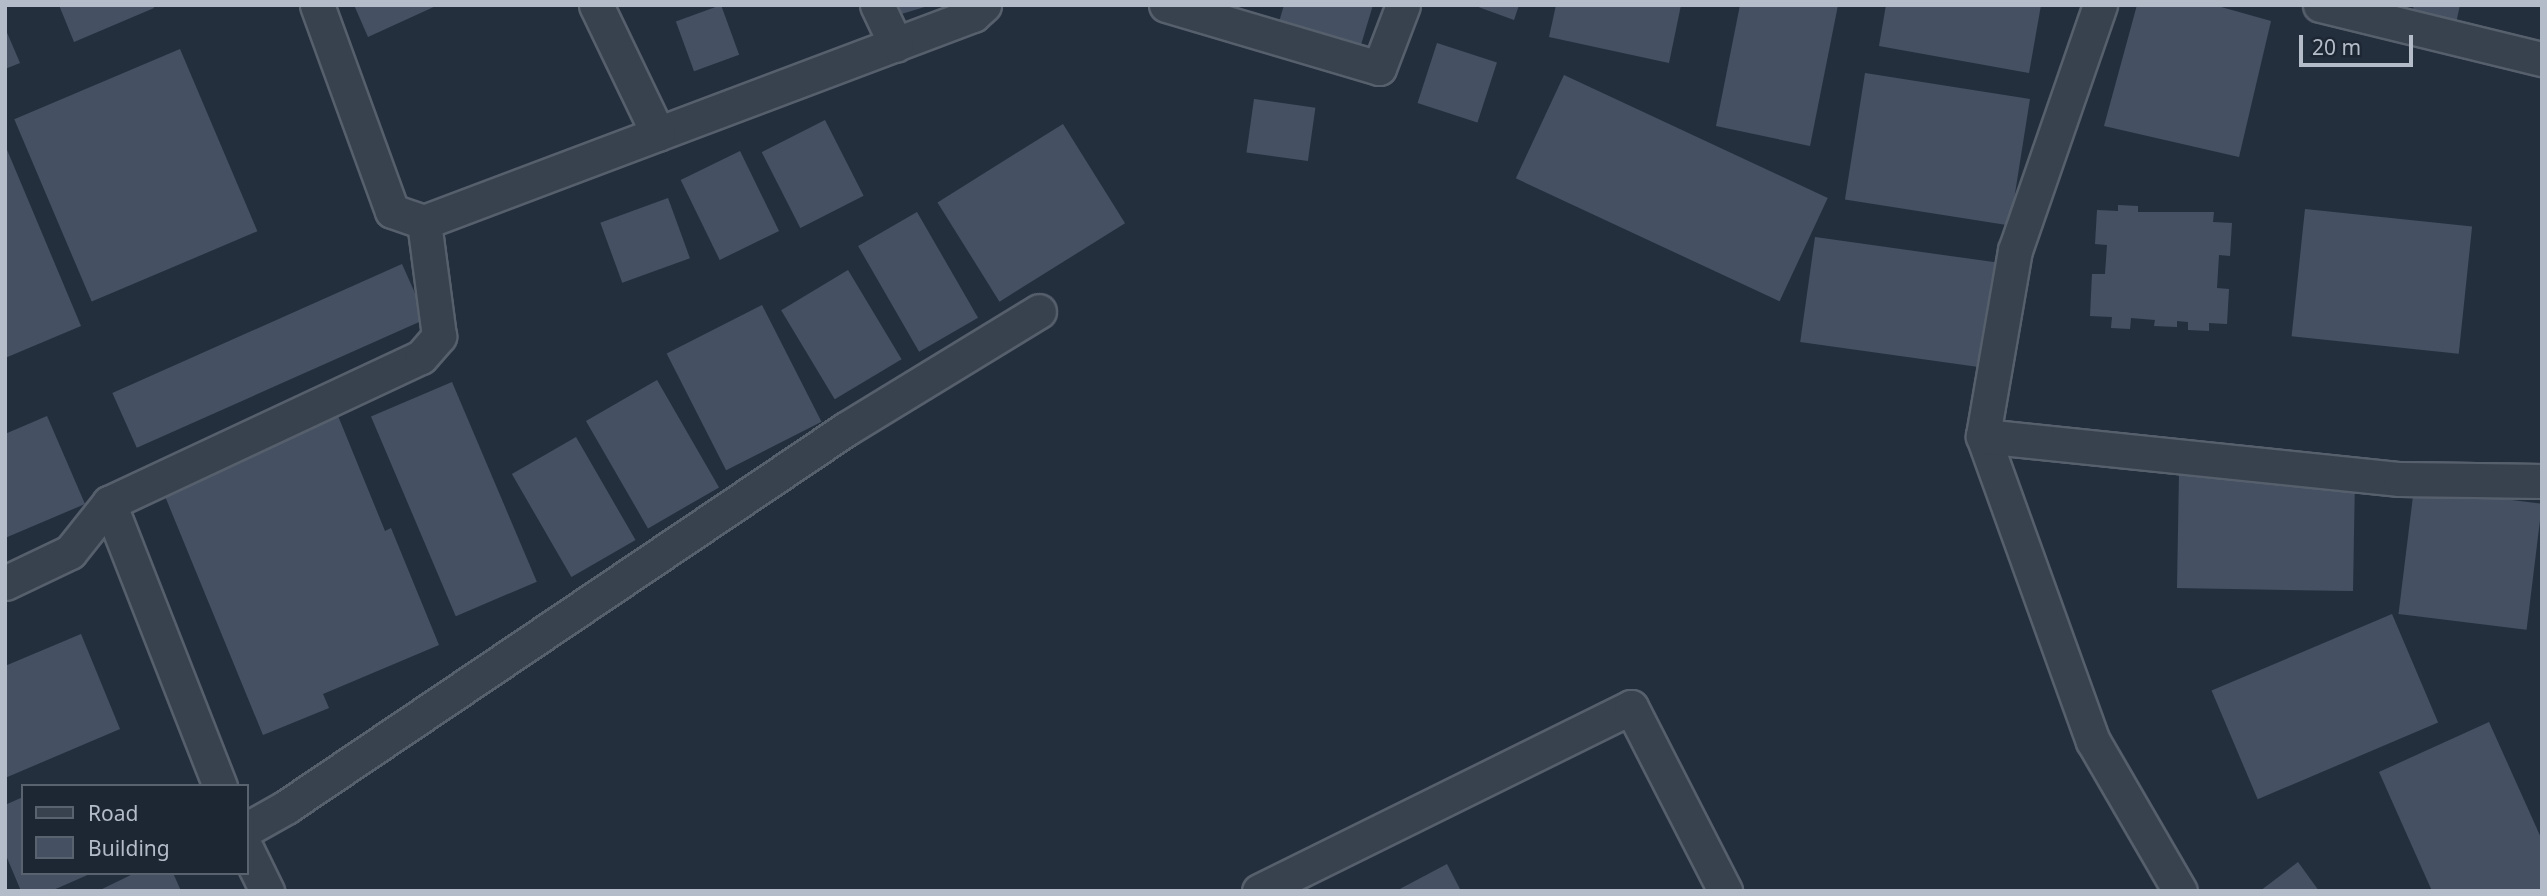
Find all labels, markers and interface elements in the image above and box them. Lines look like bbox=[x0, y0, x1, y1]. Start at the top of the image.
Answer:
scale bar bbox=[2302, 21, 2416, 65]
text: 20 m bbox=[2312, 33, 2361, 61]
legend bbox=[21, 784, 248, 875]
text: Road bbox=[88, 799, 138, 827]
text: Building bbox=[88, 834, 170, 862]

